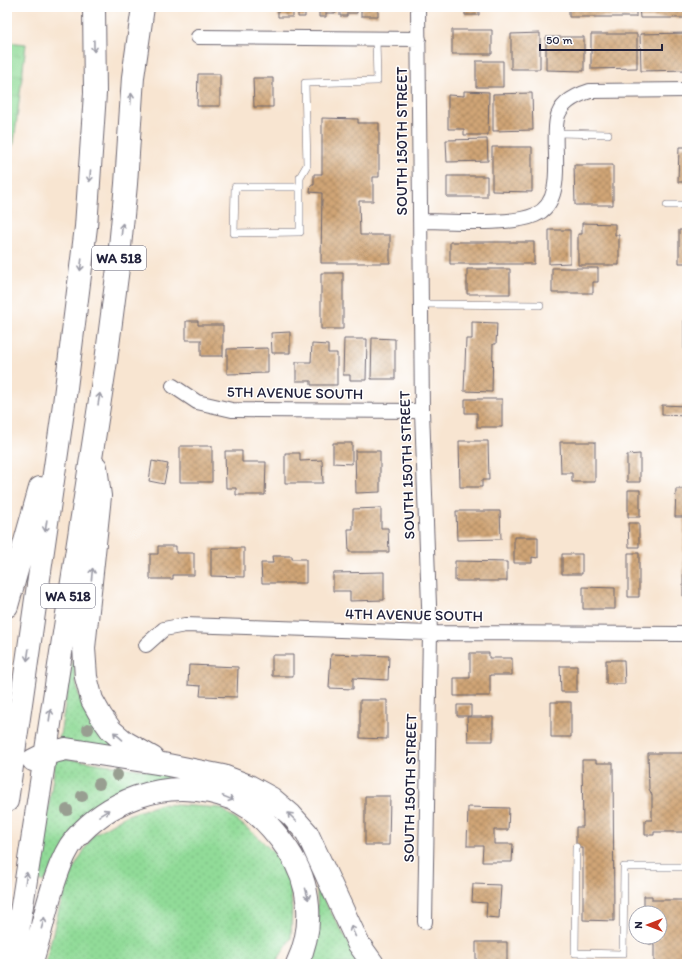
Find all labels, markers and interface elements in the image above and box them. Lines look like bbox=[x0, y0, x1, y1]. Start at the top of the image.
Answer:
scale bar bbox=[540, 26, 662, 52]
text: 50 m bbox=[546, 33, 572, 47]
one-way arrow bbox=[90, 39, 98, 52]
street label: SOUTH 150TH STREET bbox=[393, 66, 411, 215]
one-way arrow bbox=[128, 93, 135, 106]
one-way arrow bbox=[87, 169, 94, 182]
one-way arrow bbox=[118, 223, 126, 236]
road number: WA 518 bbox=[92, 246, 146, 270]
one-way arrow bbox=[77, 258, 85, 271]
street label: 5TH AVENUE SOUTH bbox=[227, 383, 363, 403]
street label: SOUTH 150TH STREET bbox=[395, 390, 419, 540]
one-way arrow bbox=[95, 393, 103, 406]
one-way arrow bbox=[42, 519, 50, 532]
one-way arrow bbox=[88, 568, 96, 581]
road number: WA 518 bbox=[41, 584, 95, 608]
street label: 4TH AVENUE SOUTH bbox=[345, 605, 483, 625]
one-way arrow bbox=[24, 648, 32, 661]
one-way arrow bbox=[46, 709, 54, 722]
street label: SOUTH 150TH STREET bbox=[400, 713, 420, 863]
one-way arrow bbox=[113, 731, 123, 740]
one-way arrow bbox=[221, 794, 233, 802]
one-way arrow bbox=[98, 809, 109, 817]
one-way arrow bbox=[287, 812, 297, 822]
one-way arrow bbox=[22, 872, 30, 885]
one-way arrow bbox=[303, 887, 311, 900]
north arrow bbox=[628, 905, 668, 945]
one-way arrow bbox=[40, 917, 47, 930]
text: N bbox=[632, 921, 645, 929]
one-way arrow bbox=[348, 925, 356, 937]

